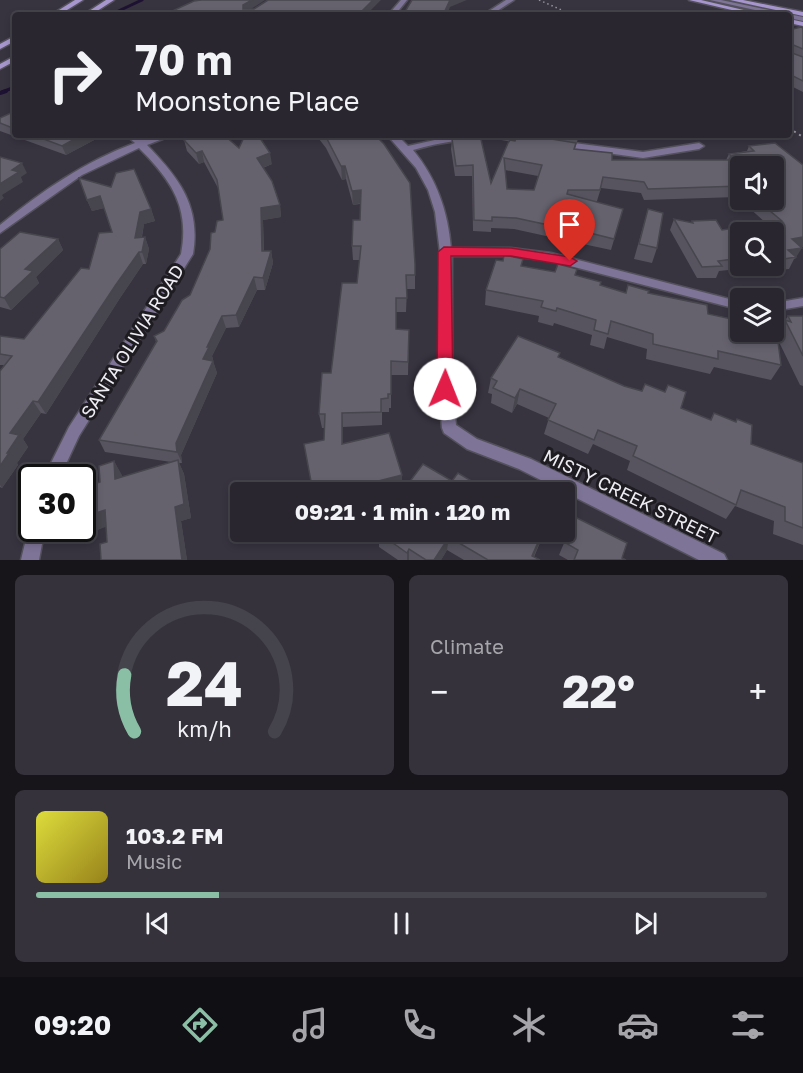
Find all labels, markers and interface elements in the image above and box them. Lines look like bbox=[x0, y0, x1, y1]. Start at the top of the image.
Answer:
text: 70 m bbox=[135, 34, 232, 84]
icon: right bbox=[36, 36, 114, 114]
text: Moonstone Place bbox=[135, 85, 360, 117]
map controls bbox=[730, 156, 784, 342]
button: sound bbox=[730, 156, 784, 210]
pin bbox=[544, 199, 595, 261]
icon: arrive bbox=[553, 208, 586, 241]
button: search bbox=[730, 222, 784, 276]
street label: SANTA OLIVIA ROAD bbox=[76, 260, 188, 422]
button: layers bbox=[730, 288, 784, 342]
position arrow bbox=[413, 357, 477, 421]
street label: MISTY CREEK STREET bbox=[540, 444, 722, 548]
speed limit sign: 30 bbox=[18, 464, 96, 542]
text: 09:21 · 1 min · 120 m bbox=[295, 498, 510, 525]
text: Climate bbox=[430, 634, 504, 658]
text: 24 bbox=[166, 645, 243, 720]
text: 22° bbox=[562, 664, 635, 718]
text: − bbox=[430, 672, 448, 711]
text: + bbox=[749, 672, 767, 711]
text: km/h bbox=[177, 716, 232, 742]
text: 103.2 FM bbox=[126, 822, 224, 849]
text: Music bbox=[126, 849, 182, 873]
icon: previous bbox=[141, 907, 174, 940]
icon: pause bbox=[385, 907, 418, 940]
icon: next bbox=[629, 907, 662, 940]
icon: directions bbox=[179, 1004, 221, 1046]
icon: music bbox=[289, 1004, 331, 1046]
icon: phone bbox=[398, 1004, 440, 1046]
icon: climate bbox=[508, 1004, 550, 1046]
icon: car bbox=[617, 1004, 659, 1046]
icon: filters bbox=[727, 1004, 769, 1046]
text: 09:20 bbox=[34, 1009, 111, 1041]

